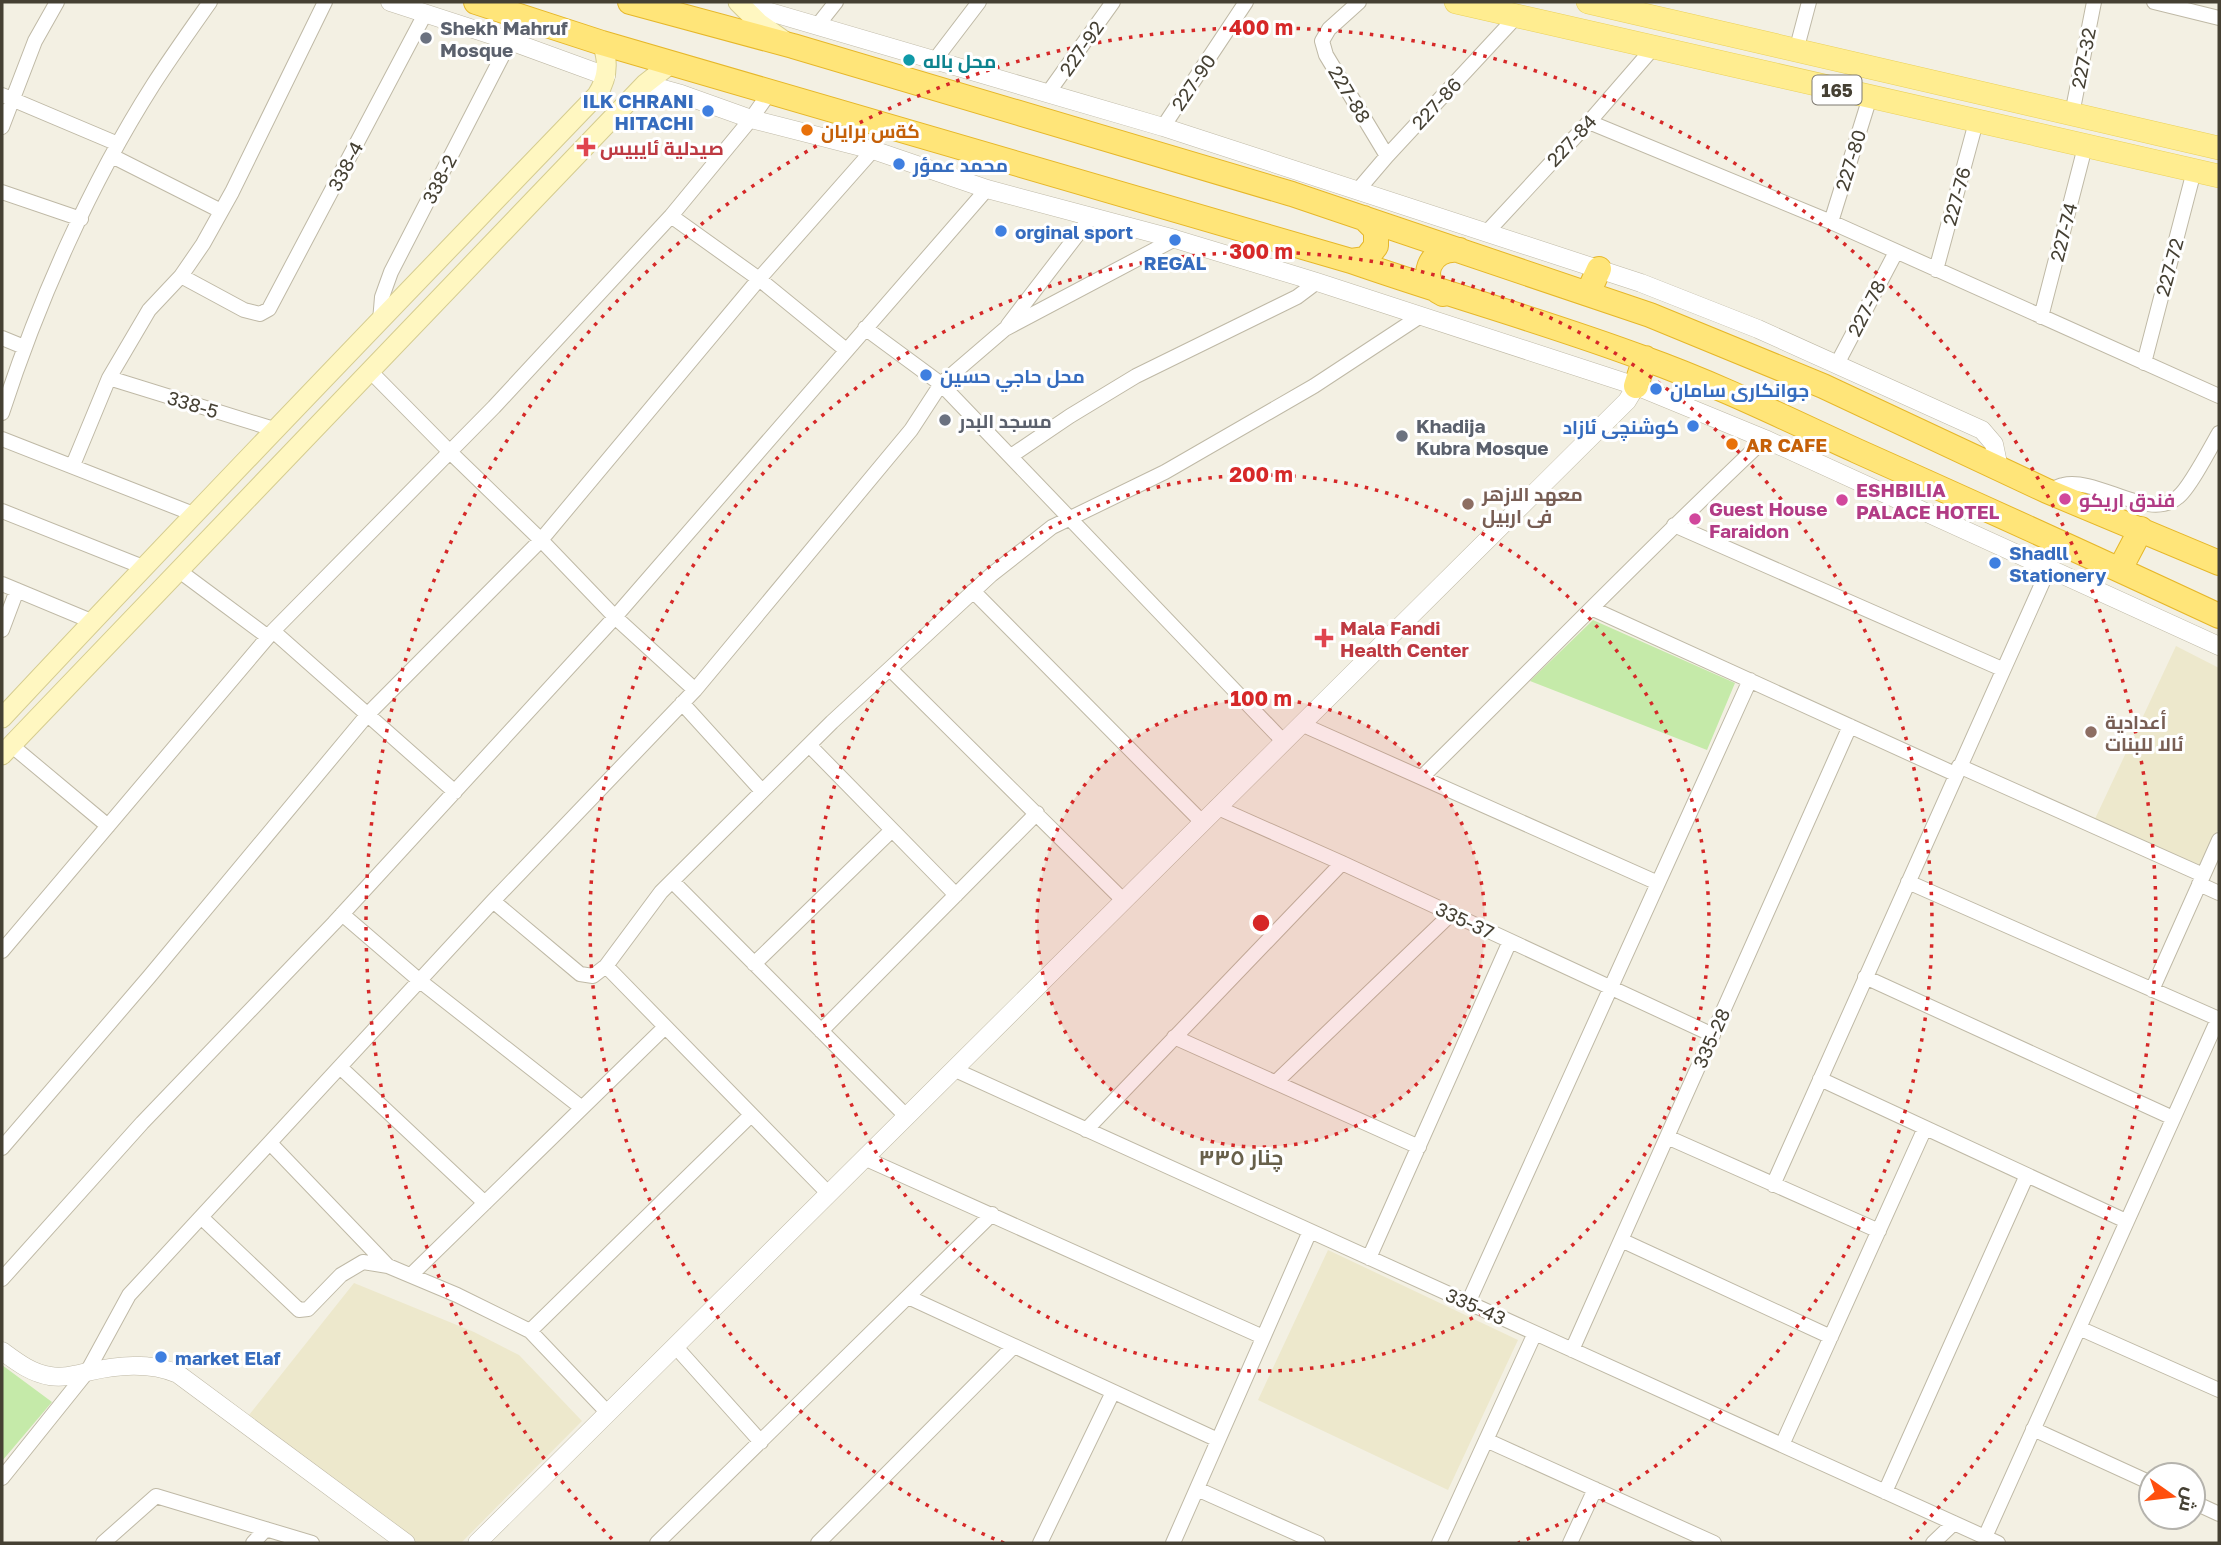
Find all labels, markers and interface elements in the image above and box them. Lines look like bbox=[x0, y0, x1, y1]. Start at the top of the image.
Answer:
text: 400 m bbox=[1229, 14, 1293, 40]
place label: Shekh Mahruf Mosque bbox=[440, 16, 568, 61]
street label: 227-92 bbox=[1054, 16, 1108, 80]
street label: 227-32 bbox=[2066, 26, 2100, 90]
marker: Shekh Mahruf Mosque bbox=[418, 30, 434, 46]
place label: محل باله bbox=[923, 49, 996, 73]
street label: 227-90 bbox=[1166, 50, 1220, 114]
marker: محل باله bbox=[901, 52, 917, 68]
street label: 227-88 bbox=[1324, 61, 1376, 127]
street label: 227-86 bbox=[1406, 72, 1466, 134]
road number: 165 bbox=[1812, 76, 1862, 104]
place label: ILK CHRANI HITACHI bbox=[583, 89, 694, 134]
marker: ILK CHRANI HITACHI bbox=[700, 103, 716, 119]
street label: 227-84 bbox=[1541, 109, 1601, 171]
place label: كةس برايان bbox=[821, 119, 920, 143]
marker: كةس برايان bbox=[799, 122, 815, 138]
street label: 227-80 bbox=[1830, 127, 1870, 193]
place label: صيدلية ئايبيس bbox=[600, 136, 724, 160]
street label: 338-4 bbox=[322, 137, 368, 195]
marker: صيدلية ئايبيس bbox=[578, 139, 594, 155]
street label: 338-2 bbox=[417, 151, 461, 207]
place label: محمد عمؤر bbox=[912, 153, 1008, 177]
marker: محمد عمؤر bbox=[891, 156, 907, 172]
street label: 227-76 bbox=[1937, 164, 1975, 228]
street label: 227-74 bbox=[2045, 200, 2081, 264]
place label: orginal sport bbox=[1015, 220, 1134, 243]
marker: orginal sport bbox=[993, 223, 1009, 239]
marker: REGAL bbox=[1167, 232, 1183, 248]
street label: 227-72 bbox=[2150, 235, 2188, 299]
text: 300 m bbox=[1229, 238, 1293, 264]
place label: REGAL bbox=[1144, 251, 1207, 274]
street label: 227-78 bbox=[1842, 276, 1890, 340]
place label: محل حاجي حسین bbox=[940, 364, 1085, 392]
marker: محل حاجي حسین bbox=[918, 367, 934, 383]
place label: جوانکاری سامان bbox=[1670, 378, 1809, 402]
marker: جوانکاری سامان bbox=[1648, 381, 1664, 397]
street label: 338-5 bbox=[165, 385, 221, 423]
place label: مسجد البدر bbox=[958, 409, 1052, 433]
marker: مسجد البدر bbox=[937, 412, 953, 428]
place label: Khadija Kubra Mosque bbox=[1416, 414, 1549, 459]
place label: کوشنچی ئازاد bbox=[1563, 415, 1679, 441]
marker: کوشنچی ئازاد bbox=[1685, 418, 1701, 434]
marker: Khadija Kubra Mosque bbox=[1394, 428, 1410, 444]
place label: AR CAFE bbox=[1746, 433, 1827, 456]
marker: AR CAFE bbox=[1724, 436, 1740, 452]
text: 200 m bbox=[1229, 461, 1293, 487]
place label: ESHBILIA PALACE HOTEL bbox=[1856, 478, 1999, 523]
place label: معهد الازهر فی اربیل bbox=[1481, 482, 1583, 528]
place label: فندق اريكو bbox=[2079, 488, 2175, 512]
marker: فندق اريكو bbox=[2057, 491, 2073, 507]
marker: ESHBILIA PALACE HOTEL bbox=[1834, 492, 1850, 508]
marker: معهد الازهر فی اربیل bbox=[1460, 496, 1476, 512]
place label: Guest House Faraidon bbox=[1709, 497, 1827, 542]
marker: Guest House Faraidon bbox=[1687, 511, 1703, 527]
place label: Shadll Stationery bbox=[2009, 541, 2107, 586]
marker: Shadll Stationery bbox=[1987, 555, 2003, 571]
place label: Mala Fandi Health Center bbox=[1340, 616, 1470, 661]
marker: Mala Fandi Health Center bbox=[1314, 628, 1334, 648]
text: 100 m bbox=[1230, 685, 1292, 711]
place label: أعدادية ئالا للبنات bbox=[2105, 709, 2183, 755]
marker: أعدادية ئالا للبنات bbox=[2083, 724, 2099, 740]
street label: 335-37 bbox=[1432, 897, 1498, 943]
centre of rings bbox=[1249, 911, 1273, 935]
street label: 335-28 bbox=[1688, 1005, 1734, 1071]
district label: چنار ٣٣٥ bbox=[1199, 1144, 1283, 1173]
street label: 335-43 bbox=[1442, 1283, 1510, 1329]
place label: market Elaf bbox=[175, 1346, 280, 1369]
marker: market Elaf bbox=[153, 1349, 169, 1365]
north arrow bbox=[2137, 1461, 2207, 1531]
text: ش bbox=[2174, 1485, 2203, 1515]

